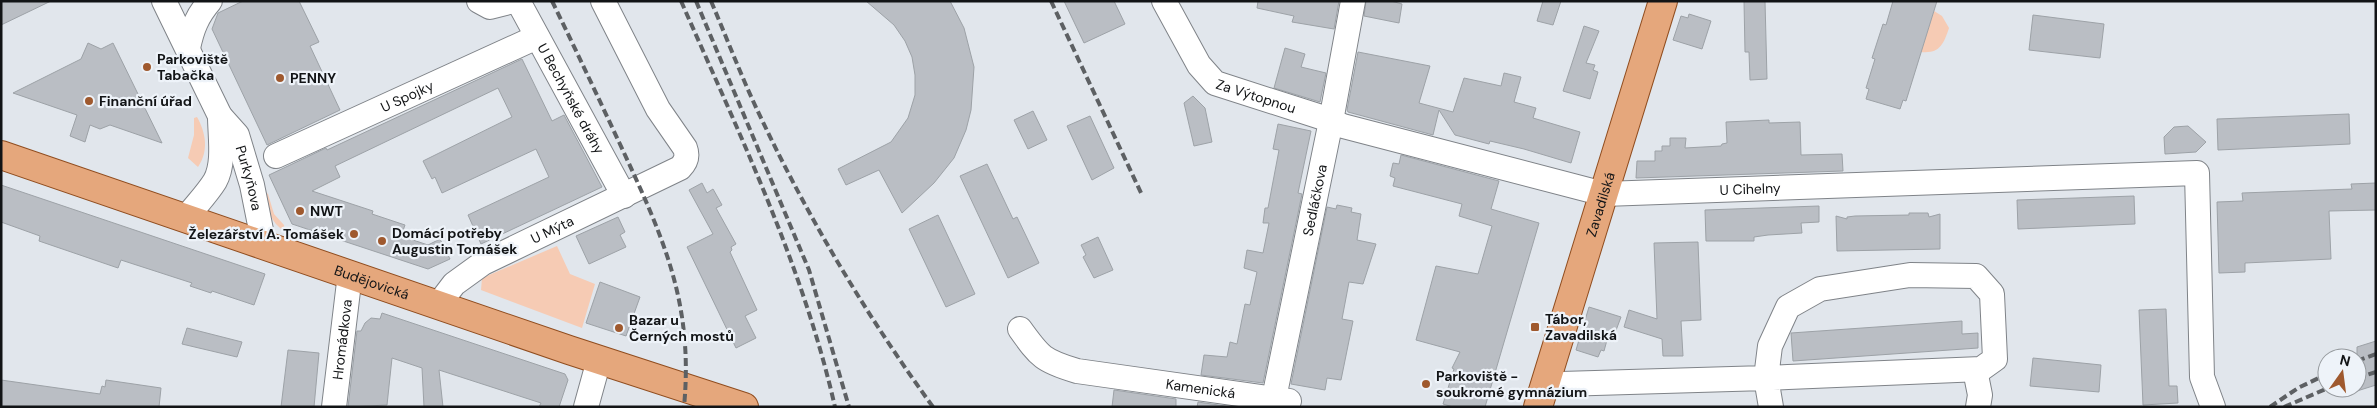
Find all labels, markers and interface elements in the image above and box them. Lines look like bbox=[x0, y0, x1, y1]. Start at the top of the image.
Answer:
street label: U Bechyňské dráhy bbox=[534, 40, 609, 157]
place label: Parkoviště Tabačka bbox=[157, 50, 228, 84]
marker: Parkoviště Tabačka bbox=[141, 61, 153, 73]
place label: PENNY bbox=[290, 69, 336, 87]
marker: PENNY bbox=[274, 72, 286, 84]
street label: Za Výtopnou bbox=[1214, 75, 1298, 117]
street label: U Spojky bbox=[378, 76, 437, 116]
place label: Finanční úřad bbox=[99, 92, 192, 110]
marker: Finanční úřad bbox=[83, 95, 95, 107]
street label: Purkyňova bbox=[232, 143, 266, 212]
street label: Sedláčkova bbox=[1299, 163, 1331, 238]
street label: Zavadilská bbox=[1582, 170, 1619, 239]
street label: U Cihelny bbox=[1719, 179, 1781, 199]
place label: NWT bbox=[310, 202, 343, 220]
marker: NWT bbox=[294, 205, 306, 217]
street label: U Mýta bbox=[528, 212, 577, 248]
place label: Domácí potřeby Augustin Tomášek bbox=[392, 224, 517, 258]
place label: Železářství A. Tomášek bbox=[189, 225, 344, 243]
marker: Železářství A. Tomášek bbox=[348, 228, 360, 240]
marker: Domácí potřeby Augustin Tomášek bbox=[376, 235, 388, 247]
street label: Budějovická bbox=[332, 261, 412, 303]
street label: Hromádkova bbox=[328, 298, 356, 381]
place label: Tábor, Zavadilská bbox=[1545, 310, 1617, 344]
place label: Bazar u Černých mostů bbox=[629, 311, 734, 345]
marker: Tábor, Zavadilská bbox=[1529, 321, 1541, 333]
marker: Bazar u Černých mostů bbox=[613, 322, 625, 334]
north arrow bbox=[2317, 348, 2367, 398]
text: N bbox=[2338, 350, 2352, 370]
place label: Parkoviště - soukromé gymnázium bbox=[1436, 367, 1587, 401]
street label: Kamenická bbox=[1165, 375, 1237, 402]
marker: Parkoviště - soukromé gymnázium bbox=[1420, 378, 1432, 390]

